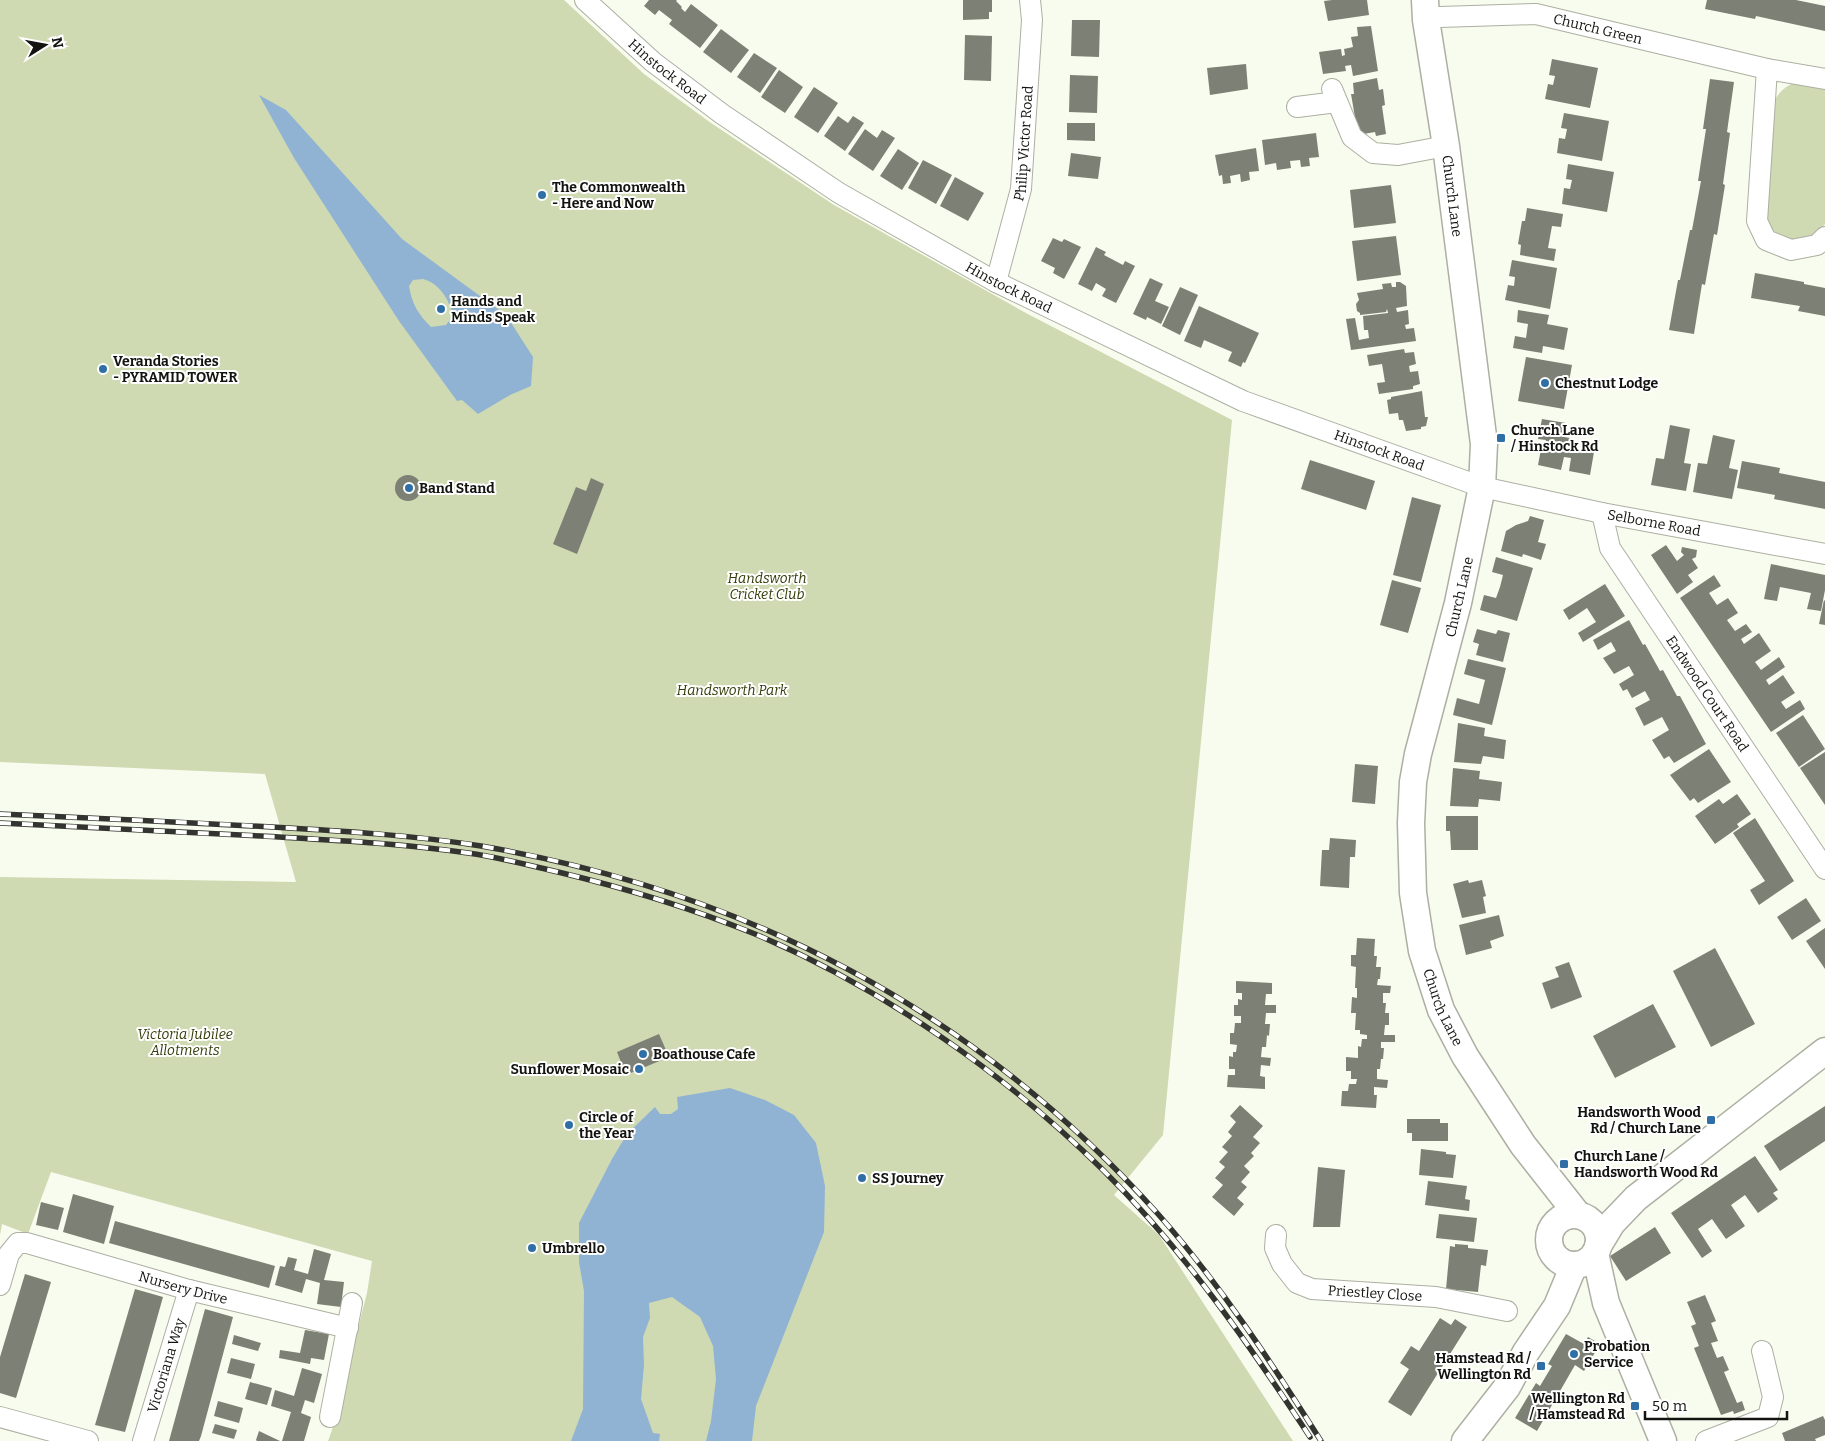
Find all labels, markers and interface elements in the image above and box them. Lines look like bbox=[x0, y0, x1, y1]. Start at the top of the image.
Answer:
street label: Church Green bbox=[1552, 10, 1644, 48]
north arrow bbox=[20, 20, 70, 70]
text: N bbox=[48, 36, 67, 50]
street label: Hinstock Road bbox=[625, 36, 709, 108]
street label: Philip Victor Road bbox=[1010, 85, 1037, 203]
street label: Church Lane bbox=[1438, 154, 1466, 238]
place label: The Commonwealth - Here and Now bbox=[552, 179, 685, 212]
marker: The Commonwealth - Here and Now bbox=[536, 189, 548, 201]
street label: Hinstock Road bbox=[963, 259, 1055, 317]
place label: Hands and Minds Speak bbox=[451, 293, 536, 326]
marker: Hands and Minds Speak bbox=[435, 303, 447, 315]
place label: Veranda Stories - PYRAMID TOWER bbox=[113, 353, 238, 386]
marker: Veranda Stories - PYRAMID TOWER bbox=[97, 363, 109, 375]
place label: Chestnut Lodge bbox=[1555, 375, 1659, 392]
marker: Chestnut Lodge bbox=[1539, 377, 1551, 389]
place label: Church Lane / Hinstock Rd bbox=[1510, 422, 1599, 455]
street label: Hinstock Road bbox=[1332, 426, 1426, 474]
marker: Church Lane / Hinstock Rd bbox=[1495, 432, 1507, 444]
place label: Band Stand bbox=[419, 480, 495, 497]
marker: Band Stand bbox=[403, 482, 415, 494]
street label: Selborne Road bbox=[1606, 506, 1702, 540]
street label: Church Lane bbox=[1442, 555, 1477, 639]
park label: Handsworth Cricket Club bbox=[728, 570, 806, 603]
street label: Endwood Court Road bbox=[1662, 632, 1752, 755]
park label: Handsworth Park bbox=[677, 682, 788, 699]
street label: Church Lane bbox=[1419, 967, 1466, 1049]
park label: Victoria Jubilee Allotments bbox=[137, 1026, 233, 1059]
place label: Boathouse Cafe bbox=[653, 1046, 756, 1063]
marker: Boathouse Cafe bbox=[637, 1048, 649, 1060]
place label: Sunflower Mosaic bbox=[511, 1061, 629, 1078]
marker: Sunflower Mosaic bbox=[633, 1063, 645, 1075]
place label: Handsworth Wood Rd / Church Lane bbox=[1577, 1104, 1702, 1137]
place label: Circle of the Year bbox=[579, 1109, 634, 1142]
marker: Handsworth Wood Rd / Church Lane bbox=[1705, 1114, 1717, 1126]
marker: Circle of the Year bbox=[563, 1119, 575, 1131]
place label: Church Lane / Handsworth Wood Rd bbox=[1574, 1148, 1718, 1181]
marker: Church Lane / Handsworth Wood Rd bbox=[1558, 1158, 1570, 1170]
place label: SS Journey bbox=[872, 1170, 944, 1187]
marker: SS Journey bbox=[856, 1172, 868, 1184]
place label: Umbrello bbox=[542, 1240, 605, 1257]
marker: Umbrello bbox=[526, 1242, 538, 1254]
street label: Nursery Drive bbox=[137, 1268, 229, 1308]
street label: Priestley Close bbox=[1327, 1282, 1423, 1305]
street label: Victoriana Way bbox=[144, 1316, 189, 1415]
place label: Probation Service bbox=[1584, 1338, 1650, 1371]
marker: Probation Service bbox=[1568, 1348, 1580, 1360]
place label: Hamstead Rd / Wellington Rd bbox=[1435, 1350, 1532, 1383]
marker: Hamstead Rd / Wellington Rd bbox=[1535, 1360, 1547, 1372]
scale bar bbox=[1645, 1388, 1788, 1420]
place label: Wellington Rd / Hamstead Rd bbox=[1528, 1390, 1626, 1423]
text: 50 m bbox=[1652, 1397, 1688, 1415]
marker: Wellington Rd / Hamstead Rd bbox=[1629, 1400, 1641, 1412]

